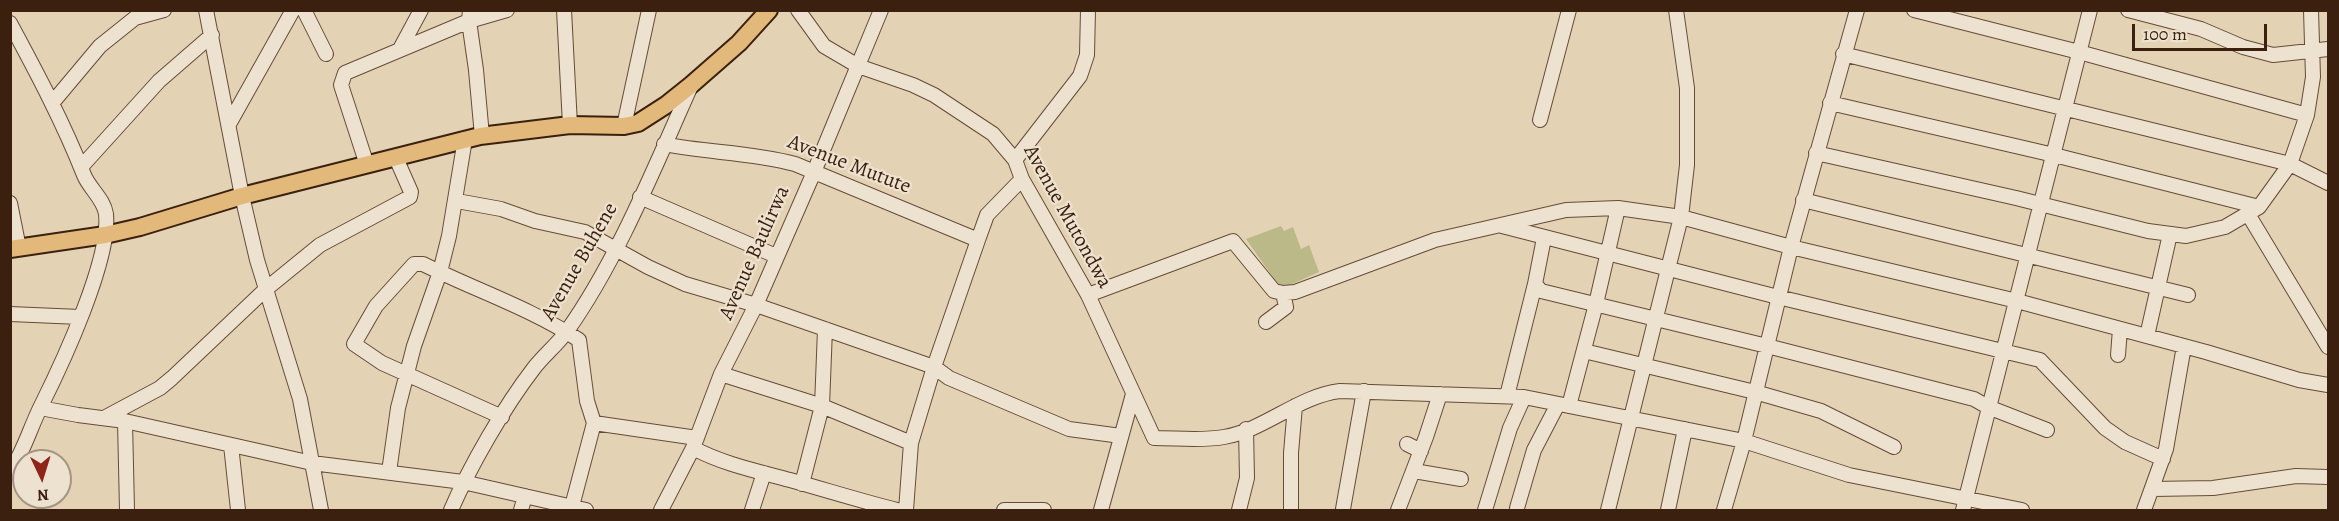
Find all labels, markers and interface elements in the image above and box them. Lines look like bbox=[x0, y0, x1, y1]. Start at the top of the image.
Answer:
scale bar bbox=[2135, 12, 2270, 50]
text: 100 m bbox=[2143, 22, 2187, 46]
street label: Avenue Mutute bbox=[784, 130, 914, 200]
street label: Avenue Mutondwa bbox=[1017, 141, 1117, 293]
street label: Avenue Baulirwa bbox=[714, 182, 796, 324]
street label: Avenue Buhene bbox=[536, 198, 624, 326]
north arrow bbox=[12, 449, 72, 509]
text: N bbox=[37, 484, 50, 506]

